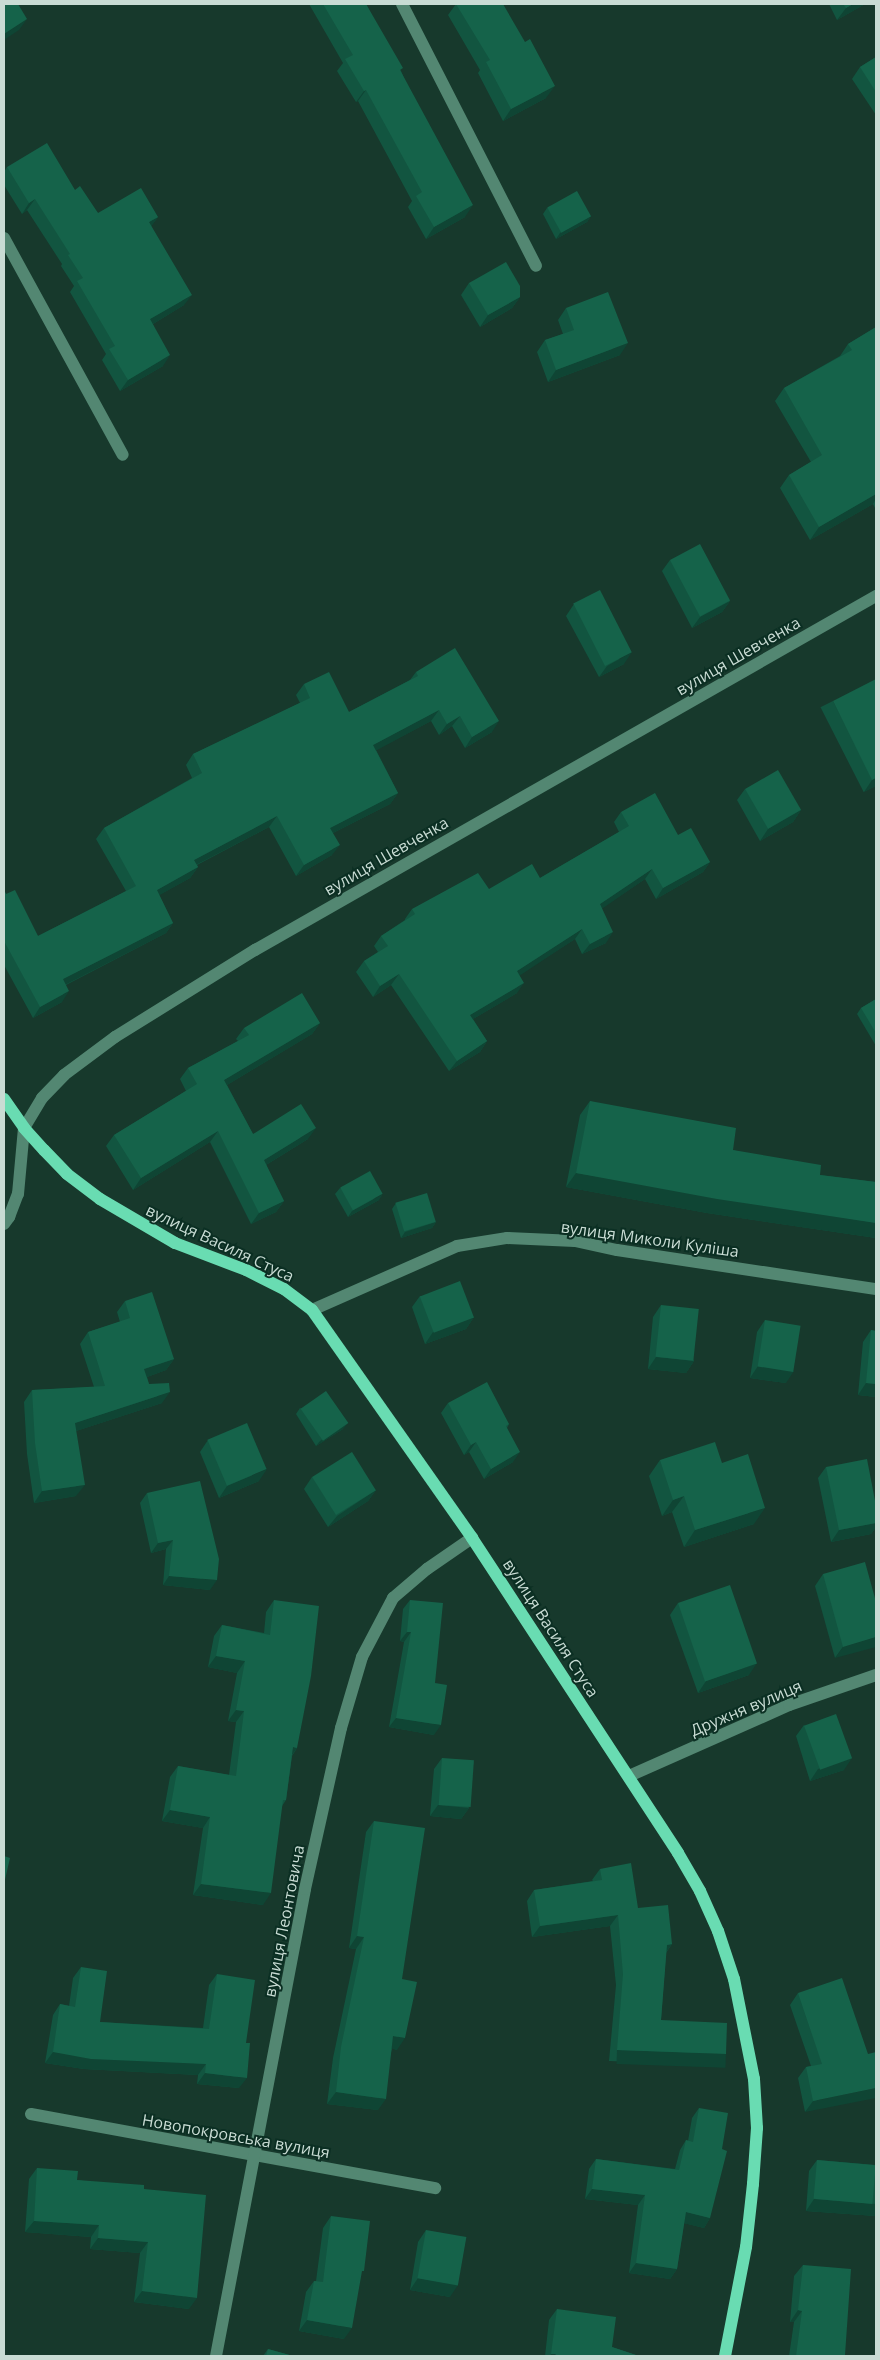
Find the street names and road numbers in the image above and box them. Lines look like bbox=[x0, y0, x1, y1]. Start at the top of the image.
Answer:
street label: вулиця Шевченка bbox=[672, 613, 804, 699]
street label: вулиця Шевченка bbox=[320, 813, 452, 899]
street label: вулиця Василя Стуса bbox=[143, 1200, 297, 1286]
street label: вулиця Миколи Куліша bbox=[560, 1217, 740, 1261]
street label: вулиця Василя Стуса bbox=[499, 1555, 603, 1701]
street label: Дружня вулиця bbox=[687, 1676, 805, 1740]
street label: вулиця Леонтовича bbox=[260, 1843, 308, 1999]
street label: Новопокровська вулиця bbox=[141, 2110, 331, 2162]

